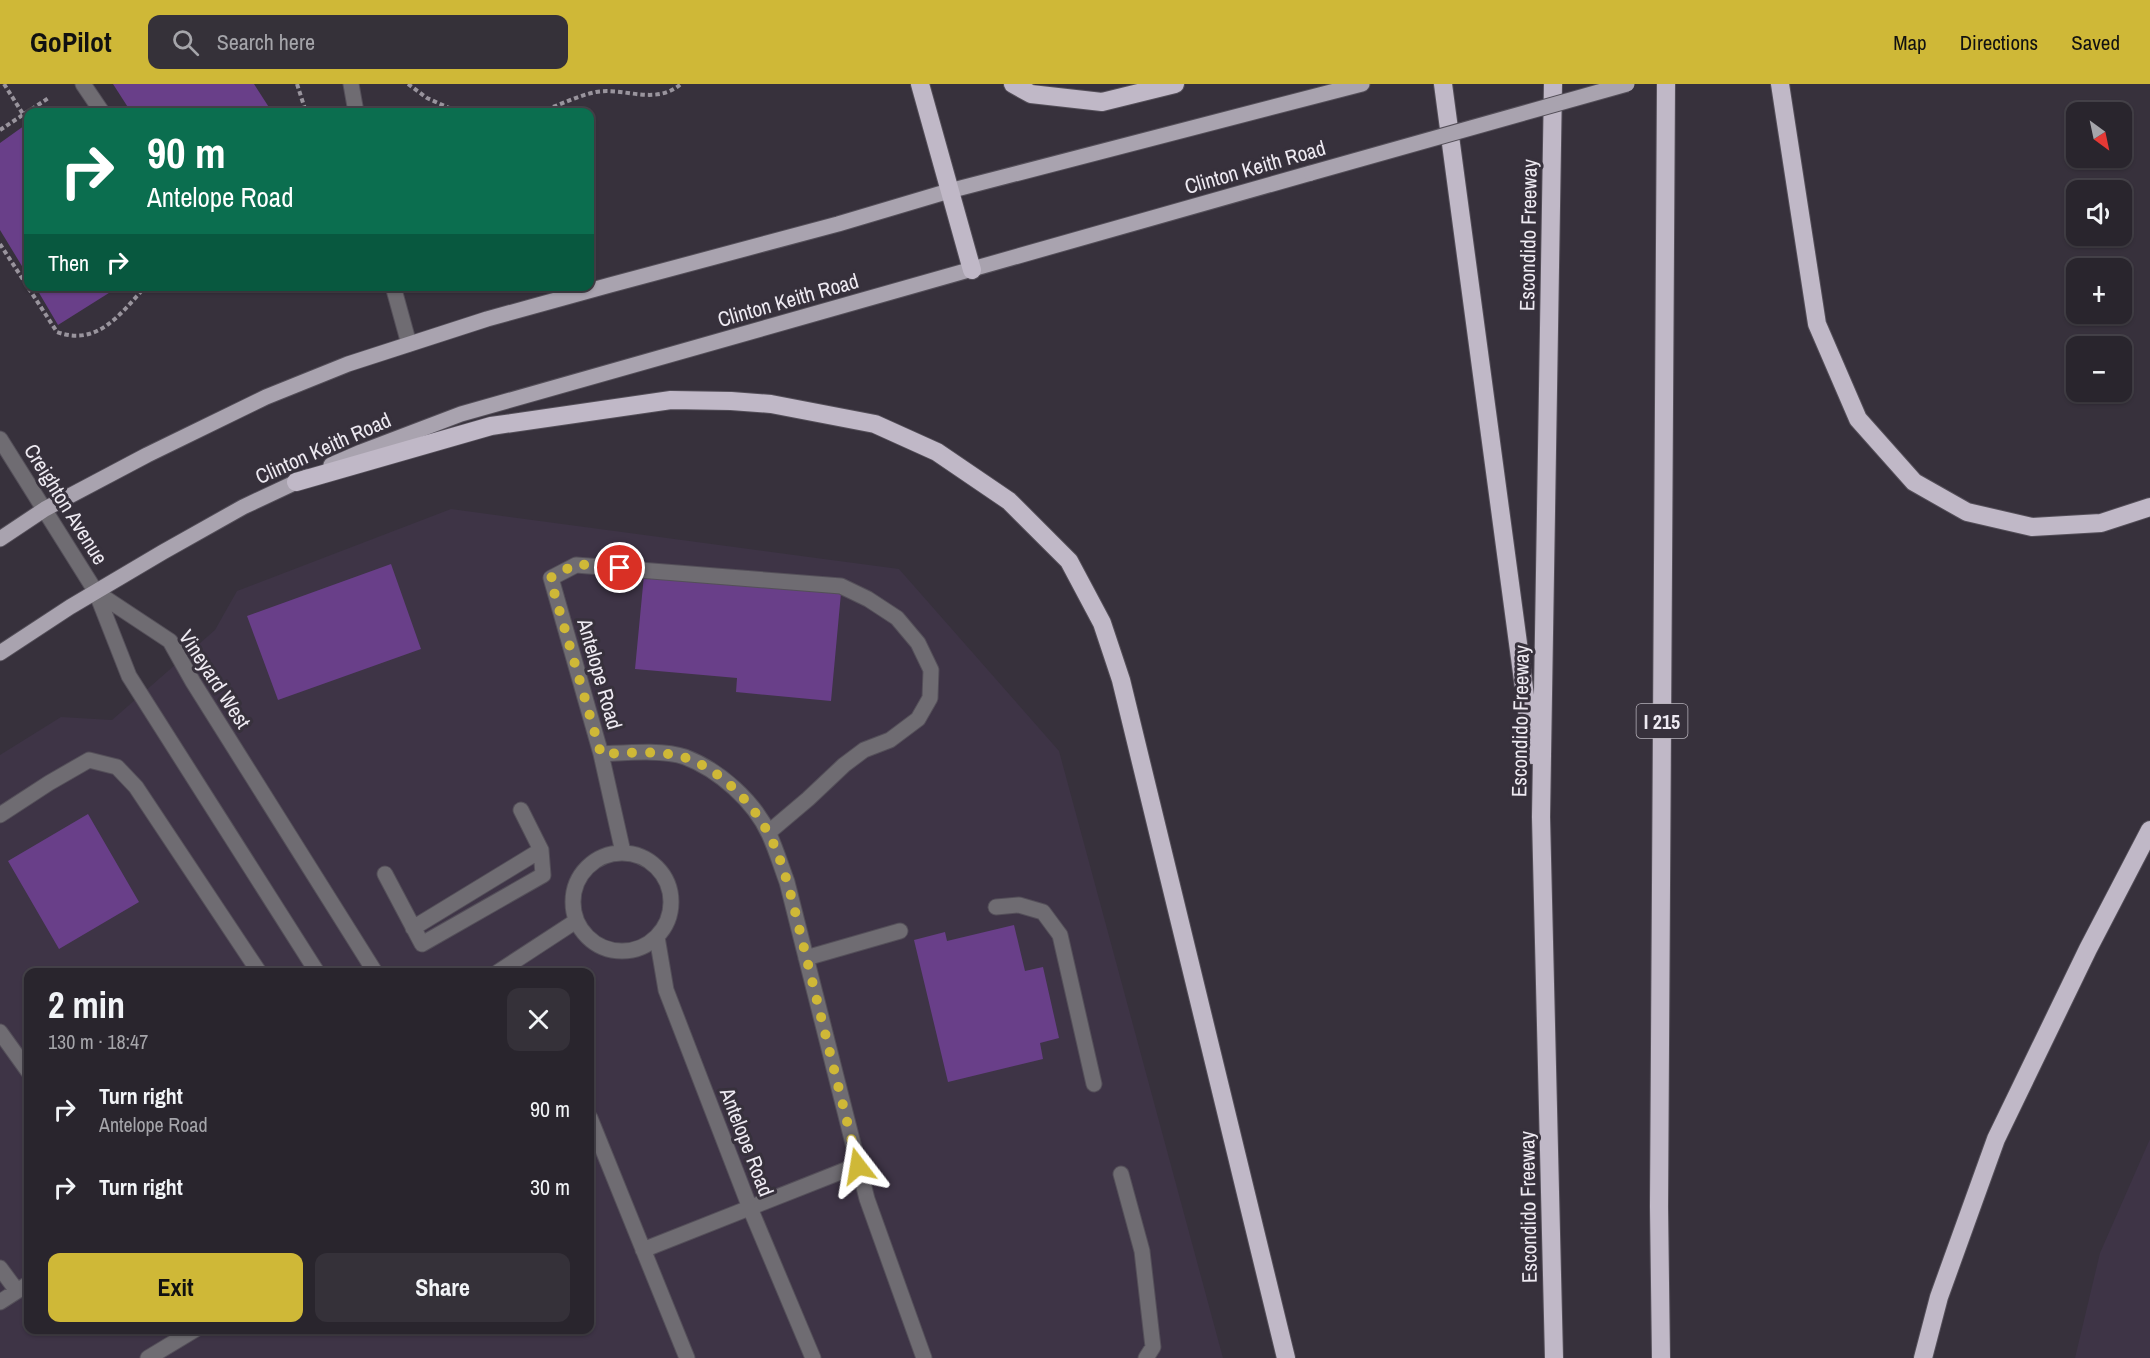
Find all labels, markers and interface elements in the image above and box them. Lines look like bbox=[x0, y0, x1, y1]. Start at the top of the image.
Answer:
search box bbox=[148, 15, 568, 69]
text: GoPilot bbox=[30, 23, 112, 61]
icon: search bbox=[169, 26, 202, 59]
text: Search here bbox=[217, 27, 315, 57]
text: Map bbox=[1893, 28, 1927, 57]
text: Directions bbox=[1960, 28, 2038, 57]
text: Saved bbox=[2071, 28, 2120, 57]
north arrow bbox=[2066, 102, 2132, 168]
map controls bbox=[2066, 102, 2132, 402]
text: 90 m bbox=[147, 125, 226, 181]
icon: right bbox=[48, 132, 126, 210]
street label: Clinton Keith Road bbox=[1181, 133, 1329, 201]
street label: Escondido Freeway bbox=[1512, 158, 1544, 311]
text: Antelope Road bbox=[147, 179, 293, 215]
button: sound bbox=[2066, 180, 2132, 246]
icon: right bbox=[101, 246, 134, 279]
text: Then bbox=[48, 248, 89, 278]
button: + bbox=[2066, 258, 2132, 324]
street label: Clinton Keith Road bbox=[714, 266, 862, 334]
button: − bbox=[2066, 336, 2132, 402]
street label: Clinton Keith Road bbox=[251, 405, 395, 491]
street label: Creighton Avenue bbox=[17, 438, 115, 570]
pin bbox=[594, 542, 645, 593]
icon: arrive bbox=[603, 551, 636, 584]
street label: Antelope Road bbox=[570, 614, 630, 733]
street label: Vineyard West bbox=[172, 624, 258, 734]
street label: Escondido Freeway bbox=[1504, 644, 1536, 797]
road number: I 215 bbox=[1636, 704, 1688, 738]
text: 2 min bbox=[48, 981, 125, 1029]
button: close bbox=[507, 988, 570, 1051]
text: 130 m · 18:47 bbox=[48, 1028, 148, 1055]
text: Turn right bbox=[99, 1081, 183, 1111]
street label: Antelope Road bbox=[713, 1083, 781, 1200]
icon: right bbox=[48, 1093, 81, 1126]
text: 90 m bbox=[530, 1094, 570, 1124]
text: Antelope Road bbox=[99, 1111, 208, 1138]
street label: Escondido Freeway bbox=[1512, 1130, 1544, 1283]
position arrow bbox=[826, 1134, 890, 1198]
icon: right bbox=[48, 1171, 81, 1204]
text: Turn right bbox=[99, 1172, 183, 1202]
text: 30 m bbox=[530, 1172, 570, 1202]
button: Exit bbox=[48, 1253, 303, 1322]
button: Share bbox=[315, 1253, 570, 1322]

